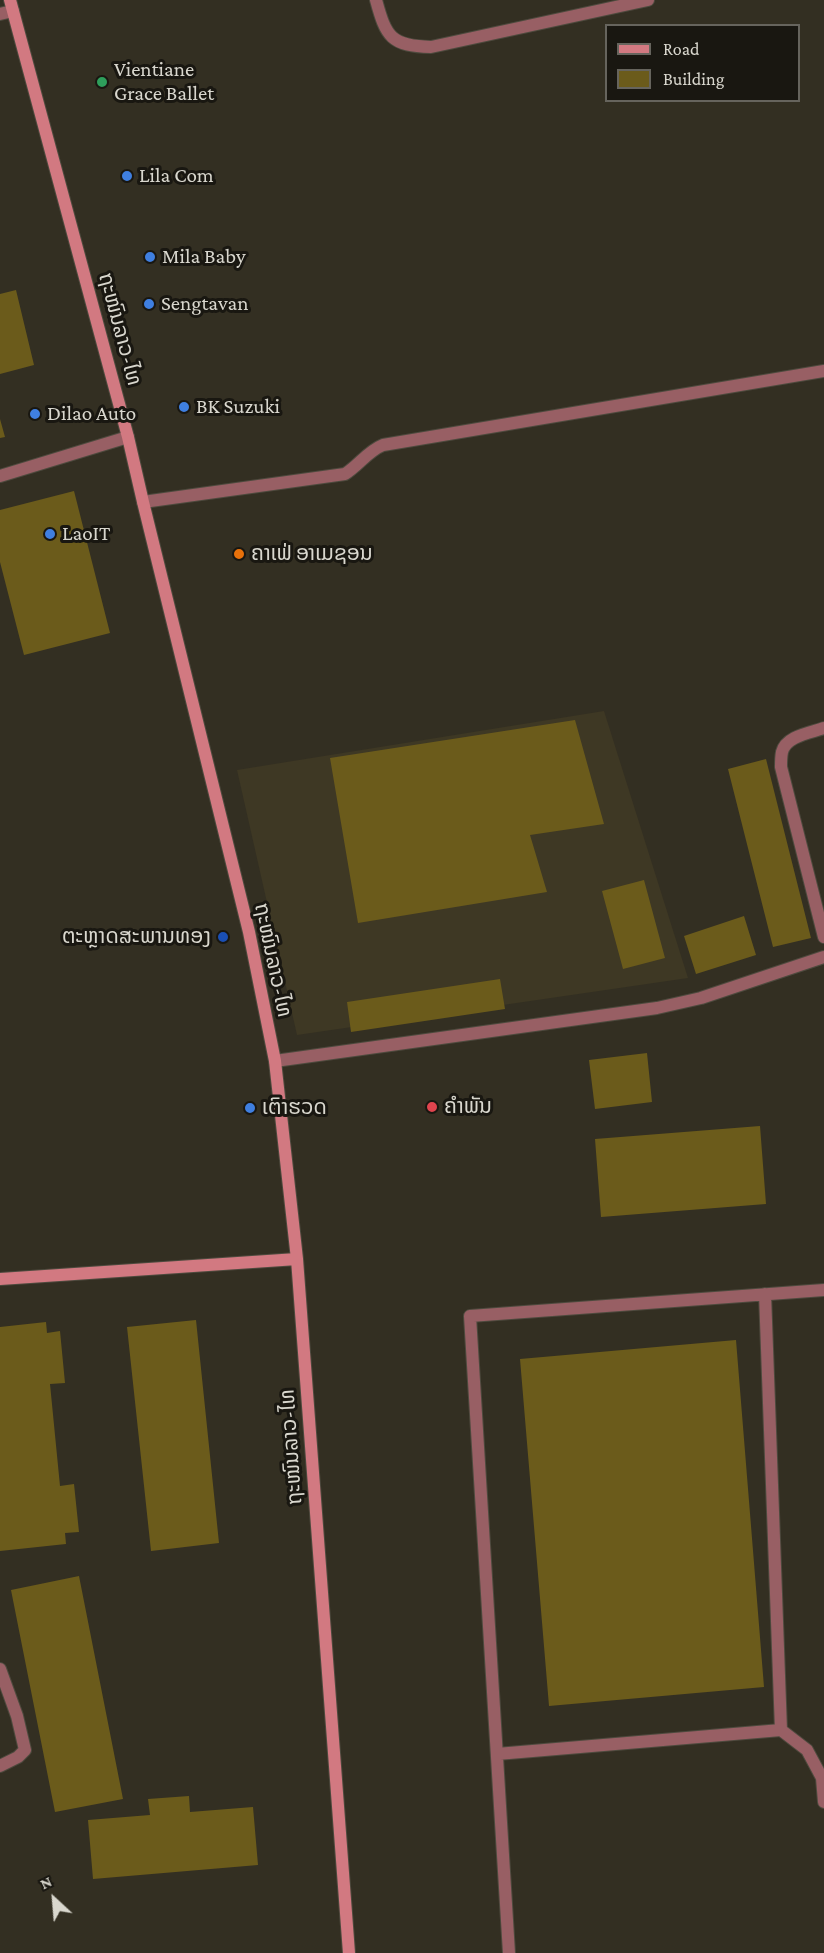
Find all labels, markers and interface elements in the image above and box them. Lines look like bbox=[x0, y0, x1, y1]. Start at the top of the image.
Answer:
legend bbox=[605, 24, 800, 102]
text: Road bbox=[663, 39, 700, 59]
place label: Vientiane Grace Ballet bbox=[114, 57, 214, 107]
text: Building bbox=[663, 69, 724, 89]
marker: Vientiane Grace Ballet bbox=[95, 75, 109, 89]
place label: Lila Com bbox=[139, 163, 214, 189]
marker: Lila Com bbox=[120, 169, 134, 183]
place label: Mila Baby bbox=[162, 244, 246, 270]
marker: Mila Baby bbox=[143, 250, 157, 264]
street label: ຖະໜົນລາວ-ໄທ bbox=[93, 270, 147, 388]
place label: Sengtavan bbox=[161, 291, 248, 317]
marker: Sengtavan bbox=[142, 297, 156, 311]
place label: BK Suzuki bbox=[196, 394, 280, 420]
marker: BK Suzuki bbox=[177, 400, 191, 414]
place label: Dilao Auto bbox=[47, 401, 136, 427]
marker: Dilao Auto bbox=[28, 407, 42, 421]
place label: LaoIT bbox=[62, 521, 110, 547]
marker: LaoIT bbox=[43, 527, 57, 541]
place label: ຄາເຟ່ ອາເມຊອນ bbox=[251, 541, 373, 567]
marker: ຄາເຟ່ ອາເມຊອນ bbox=[232, 547, 246, 561]
street label: ຖະໜົນລາວ-ໄທ bbox=[249, 901, 297, 1019]
place label: ຕະຫຼາດສະພານທອງ bbox=[62, 924, 211, 950]
marker: ຕະຫຼາດສະພານທອງ bbox=[216, 930, 230, 944]
place label: ຄໍາພັນ bbox=[444, 1094, 492, 1120]
place label: ເຕົາຮວດ bbox=[262, 1095, 327, 1121]
marker: ຄໍາພັນ bbox=[425, 1100, 439, 1114]
marker: ເຕົາຮວດ bbox=[243, 1101, 257, 1115]
street label: ຖະໜົນລາວ-ໄທ bbox=[274, 1388, 308, 1506]
north arrow bbox=[24, 1869, 84, 1929]
text: N bbox=[37, 1872, 55, 1892]

